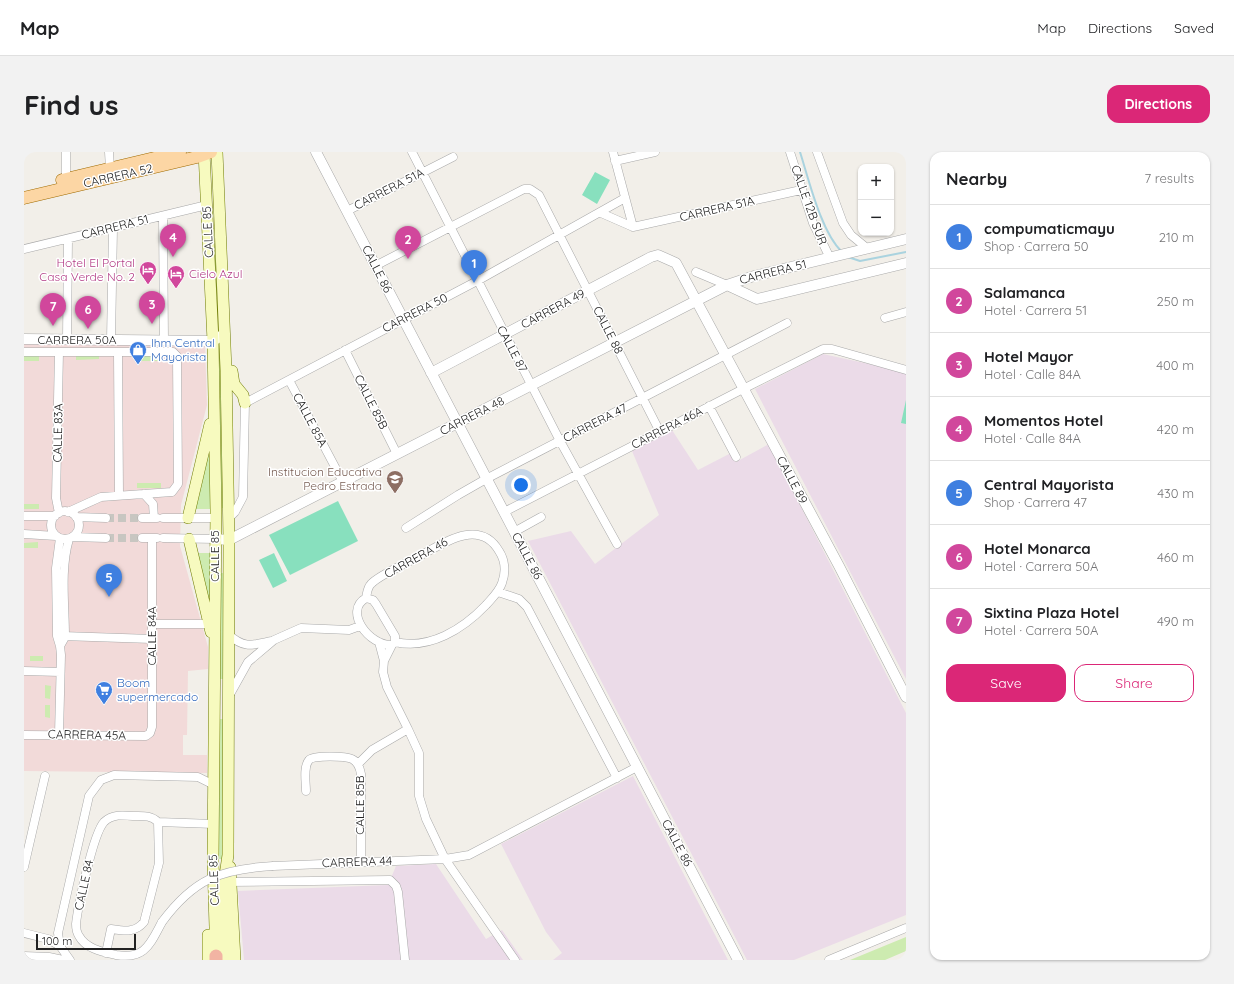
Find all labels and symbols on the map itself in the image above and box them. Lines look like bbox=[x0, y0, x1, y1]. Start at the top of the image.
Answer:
street label: CARRERA 52 bbox=[82, 160, 154, 191]
street label: CALLE 12B SUR bbox=[788, 163, 831, 247]
street label: CARRERA 51A bbox=[351, 164, 426, 213]
street label: CARRERA 51A bbox=[678, 193, 756, 224]
street label: CALLE 85 bbox=[199, 206, 216, 258]
street label: CARRERA 51 bbox=[80, 211, 150, 242]
pin: 4 bbox=[160, 224, 186, 257]
pin: 2 bbox=[395, 226, 421, 259]
street label: CALLE 86 bbox=[359, 242, 396, 296]
pin: 1 bbox=[461, 250, 487, 283]
place label: Hotel El Portal Casa Verde No. 2 bbox=[39, 255, 135, 284]
street label: CARRERA 51 bbox=[738, 256, 808, 287]
hotel icon: Hotel El Portal Casa Verde No. 2 bbox=[138, 260, 158, 285]
hotel icon: Cielo Azul bbox=[166, 264, 186, 289]
place label: Cielo Azul bbox=[189, 266, 242, 281]
street label: CARRERA 49 bbox=[518, 285, 588, 332]
street label: CARRERA 50 bbox=[380, 290, 450, 335]
pin: 3 bbox=[139, 291, 165, 324]
pin: 7 bbox=[40, 293, 66, 326]
pin: 6 bbox=[75, 296, 101, 329]
street label: CALLE 88 bbox=[590, 303, 627, 356]
street label: CALLE 87 bbox=[494, 323, 531, 375]
street label: CARRERA 50A bbox=[38, 332, 117, 347]
place label: lhm Central Mayorista bbox=[151, 335, 215, 364]
shop icon: lhm Central Mayorista bbox=[128, 340, 148, 365]
street label: CALLE 85B bbox=[351, 372, 392, 432]
street label: CALLE 85A bbox=[290, 390, 331, 450]
street label: CARRERA 48 bbox=[437, 393, 507, 438]
street label: CARRERA 47 bbox=[560, 400, 629, 445]
street label: CALLE 83A bbox=[49, 403, 66, 463]
street label: CARRERA 46A bbox=[629, 403, 705, 452]
street label: CALLE 89 bbox=[774, 453, 811, 506]
place label: Institucion Educativa Pedro Estrada bbox=[268, 464, 382, 493]
school or university icon: Institucion Educativa Pedro Estrada bbox=[385, 469, 405, 494]
your location bbox=[511, 475, 531, 495]
street label: CALLE 85 bbox=[207, 530, 222, 582]
street label: CALLE 86 bbox=[509, 530, 546, 582]
street label: CARRERA 46 bbox=[381, 534, 451, 581]
pin: 5 bbox=[96, 564, 122, 597]
street label: CALLE 84A bbox=[144, 606, 159, 666]
place label: Boom supermercado bbox=[117, 675, 198, 704]
supermarket icon: Boom supermercado bbox=[94, 680, 114, 705]
street label: CARRERA 45A bbox=[48, 726, 127, 743]
street label: CALLE 85B bbox=[352, 775, 367, 835]
street label: CALLE 86 bbox=[659, 817, 696, 869]
street label: CARRERA 44 bbox=[322, 853, 392, 870]
street label: CALLE 85 bbox=[205, 854, 222, 906]
street label: CALLE 84 bbox=[71, 858, 96, 912]
scale bar bbox=[36, 932, 136, 951]

